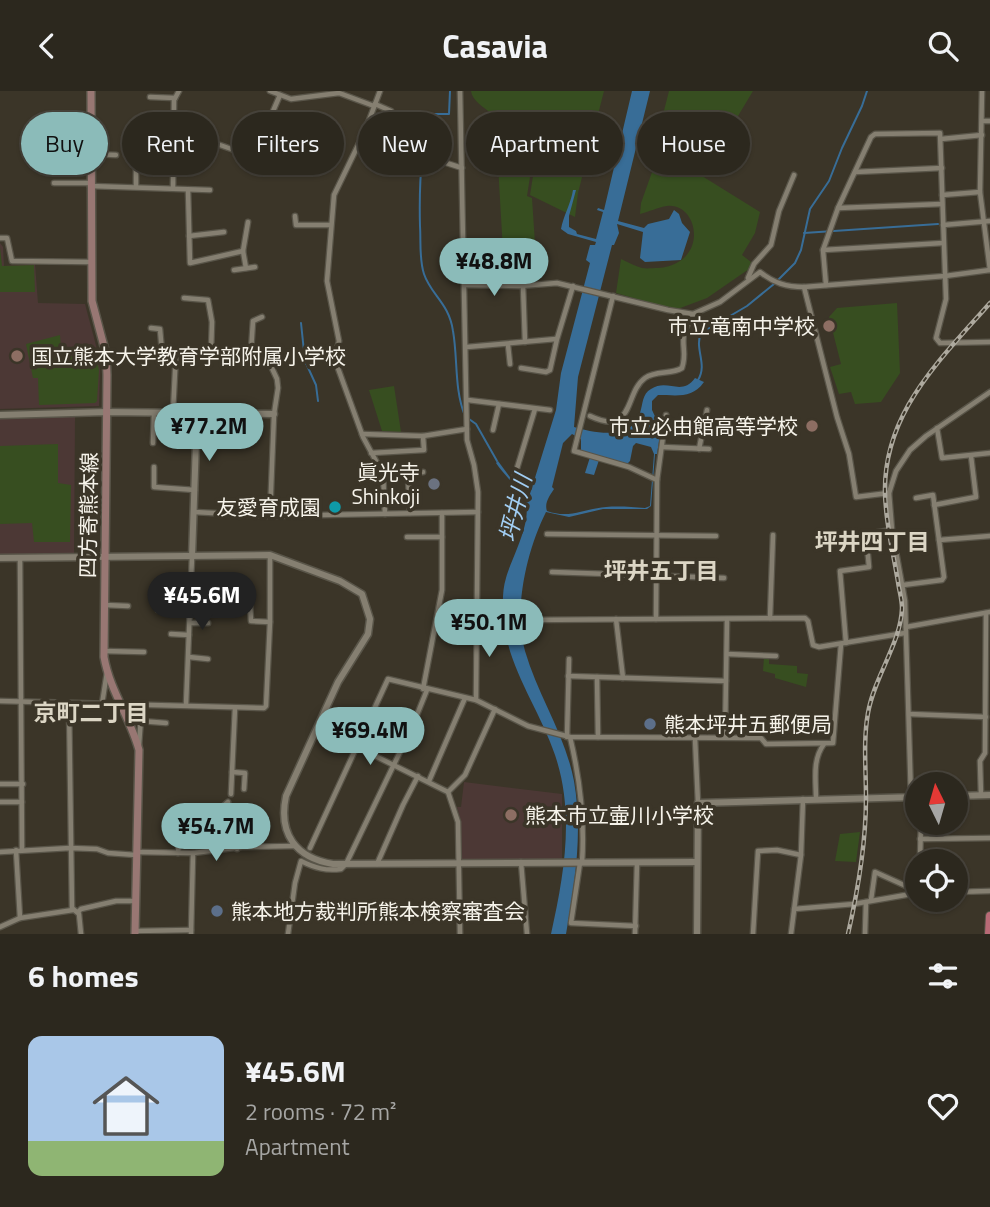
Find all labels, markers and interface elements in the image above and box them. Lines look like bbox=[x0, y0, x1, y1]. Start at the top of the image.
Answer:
text: Casavia bbox=[442, 22, 548, 70]
icon: back bbox=[28, 27, 66, 65]
icon: search bbox=[924, 27, 962, 65]
chip: Buy bbox=[21, 112, 108, 175]
chip: Rent bbox=[122, 112, 218, 175]
chip: Filters bbox=[232, 112, 344, 175]
chip: New bbox=[358, 112, 452, 175]
chip: Apartment bbox=[466, 112, 623, 175]
chip: House bbox=[637, 112, 750, 175]
pin: ¥48.8M bbox=[437, 239, 551, 298]
text: ¥48.8M bbox=[455, 243, 533, 278]
place label: 市立竜南中学校 bbox=[668, 310, 815, 342]
marker: 市立竜南中学校 bbox=[821, 318, 837, 334]
place label: 国立熊本大学教育学部附属小学校 bbox=[31, 340, 346, 372]
marker: 国立熊本大学教育学部附属小学校 bbox=[9, 348, 25, 364]
pin: ¥77.2M bbox=[152, 403, 266, 463]
text: ¥77.2M bbox=[170, 408, 248, 443]
place label: 市立必由館高等学校 bbox=[609, 410, 798, 442]
marker: 市立必由館高等学校 bbox=[804, 418, 820, 434]
street label: 四方寄熊本線 bbox=[71, 452, 105, 578]
place label: 眞光寺 Shinkoji bbox=[351, 456, 420, 512]
water label: 坪井川 bbox=[490, 467, 541, 546]
marker: 眞光寺 Shinkoji bbox=[426, 476, 442, 492]
place label: 友愛育成園 bbox=[216, 491, 321, 523]
marker: 友愛育成園 bbox=[327, 499, 343, 515]
district label: 坪井四丁目 bbox=[815, 524, 930, 559]
district label: 坪井五丁目 bbox=[604, 553, 719, 588]
pin: ¥45.6M bbox=[145, 573, 259, 632]
text: ¥45.6M bbox=[163, 577, 241, 612]
pin: ¥50.1M bbox=[432, 599, 546, 659]
text: ¥50.1M bbox=[450, 604, 528, 639]
district label: 京町二丁目 bbox=[34, 695, 149, 730]
pin: ¥69.4M bbox=[313, 707, 427, 767]
place label: 熊本坪井五郵便局 bbox=[664, 708, 832, 740]
text: ¥69.4M bbox=[331, 712, 409, 747]
marker: 熊本坪井五郵便局 bbox=[642, 716, 658, 732]
north arrow bbox=[905, 772, 968, 835]
map controls bbox=[905, 772, 968, 912]
place label: 熊本市立壷川小学校 bbox=[525, 799, 714, 831]
pin: ¥54.7M bbox=[159, 803, 273, 863]
marker: 熊本市立壷川小学校 bbox=[503, 807, 519, 823]
text: ¥54.7M bbox=[177, 808, 255, 843]
button: locate bbox=[905, 849, 968, 912]
place label: 熊本地方裁判所熊本検察審査会 bbox=[231, 895, 525, 927]
marker: 熊本地方裁判所熊本検察審査会 bbox=[209, 903, 225, 919]
text: 6 homes bbox=[28, 953, 139, 999]
icon: filters bbox=[924, 957, 962, 995]
text: ¥45.6M bbox=[245, 1048, 346, 1094]
icon: home bbox=[84, 1064, 168, 1148]
icon: heart bbox=[924, 1087, 962, 1125]
text: 2 rooms · 72 m² bbox=[245, 1094, 396, 1129]
text: Apartment bbox=[245, 1129, 350, 1164]

